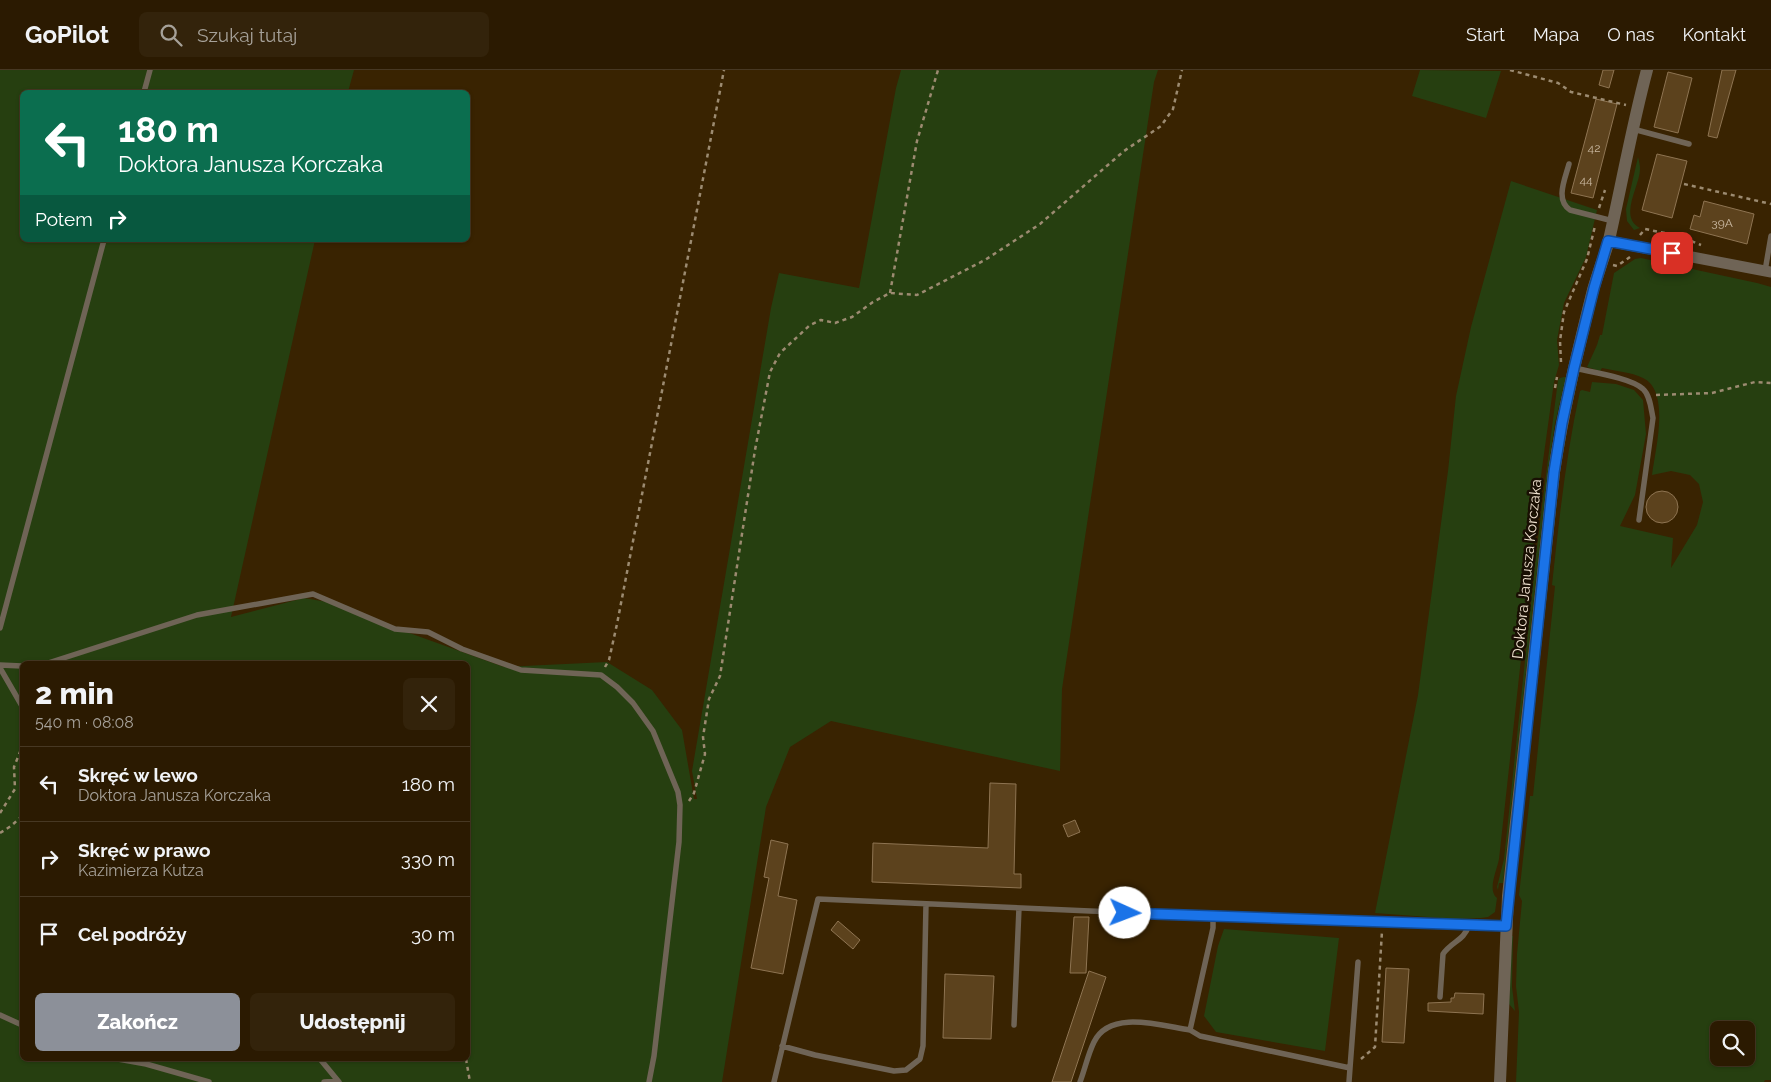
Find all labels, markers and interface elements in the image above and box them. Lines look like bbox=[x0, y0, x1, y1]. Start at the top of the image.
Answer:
search box bbox=[139, 12, 489, 57]
text: GoPilot bbox=[25, 20, 109, 49]
icon: search bbox=[157, 21, 185, 49]
text: Szukaj tutaj bbox=[197, 24, 297, 46]
text: Start bbox=[1466, 24, 1505, 45]
text: Mapa bbox=[1533, 24, 1579, 45]
text: O nas bbox=[1607, 24, 1654, 45]
text: Kontakt bbox=[1682, 24, 1746, 45]
text: 180 m bbox=[118, 109, 219, 150]
icon: left bbox=[35, 110, 100, 175]
house number: 42 bbox=[1588, 141, 1600, 155]
text: Doktora Janusza Korczaka bbox=[118, 151, 383, 177]
house number: 44 bbox=[1579, 173, 1593, 187]
icon: right bbox=[103, 205, 131, 233]
text: Potem bbox=[35, 208, 93, 230]
house number: 39A bbox=[1711, 216, 1733, 230]
pin bbox=[1651, 232, 1693, 274]
icon: arrive bbox=[1658, 239, 1686, 267]
street label: Doktora Janusza Korczaka bbox=[1509, 478, 1545, 660]
text: 2 min bbox=[35, 676, 114, 711]
button: close bbox=[403, 678, 455, 730]
text: 540 m · 08:08 bbox=[35, 713, 134, 732]
text: Skręć w lewo bbox=[78, 764, 198, 786]
icon: left bbox=[35, 770, 63, 798]
text: 180 m bbox=[402, 773, 455, 795]
text: Doktora Janusza Korczaka bbox=[78, 786, 271, 805]
text: Skręć w prawo bbox=[78, 839, 211, 861]
icon: right bbox=[35, 845, 63, 873]
text: 330 m bbox=[401, 848, 455, 870]
text: Kazimierza Kutza bbox=[78, 861, 204, 880]
position arrow bbox=[1098, 886, 1150, 938]
icon: arrive bbox=[35, 920, 63, 948]
text: Cel podróży bbox=[78, 923, 187, 945]
text: 30 m bbox=[411, 923, 455, 945]
button: Zakończ bbox=[35, 993, 240, 1051]
button: Udostępnij bbox=[250, 993, 455, 1051]
map controls bbox=[1710, 1021, 1755, 1066]
button: search bbox=[1710, 1021, 1755, 1066]

